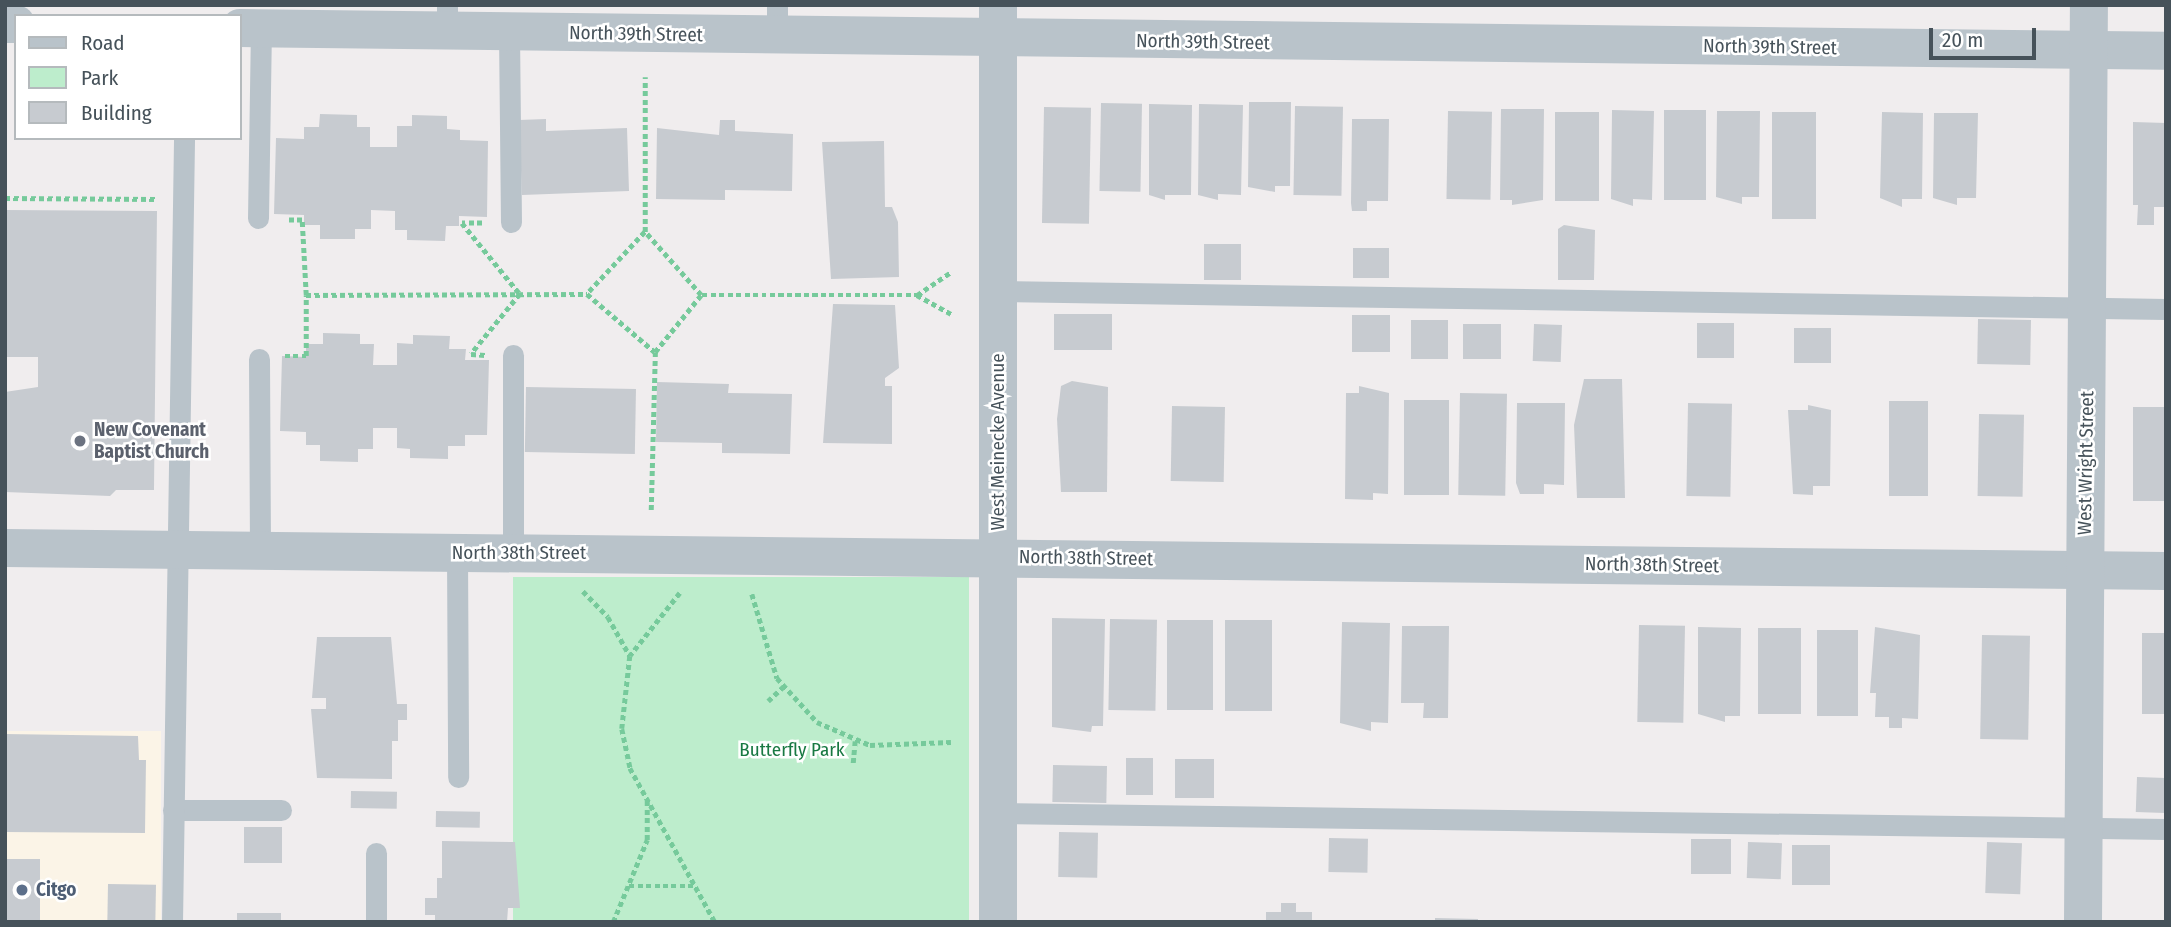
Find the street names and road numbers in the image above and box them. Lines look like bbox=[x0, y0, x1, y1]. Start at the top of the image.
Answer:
street label: North 39th Street bbox=[569, 21, 703, 47]
street label: North 39th Street bbox=[1136, 29, 1270, 55]
street label: North 39th Street bbox=[1703, 34, 1837, 60]
street label: West Meinecke Avenue bbox=[987, 353, 1009, 531]
street label: West Wright Street bbox=[2073, 391, 2099, 535]
street label: North 38th Street bbox=[452, 542, 586, 564]
street label: North 38th Street bbox=[1019, 545, 1153, 571]
street label: North 38th Street bbox=[1585, 552, 1719, 578]

